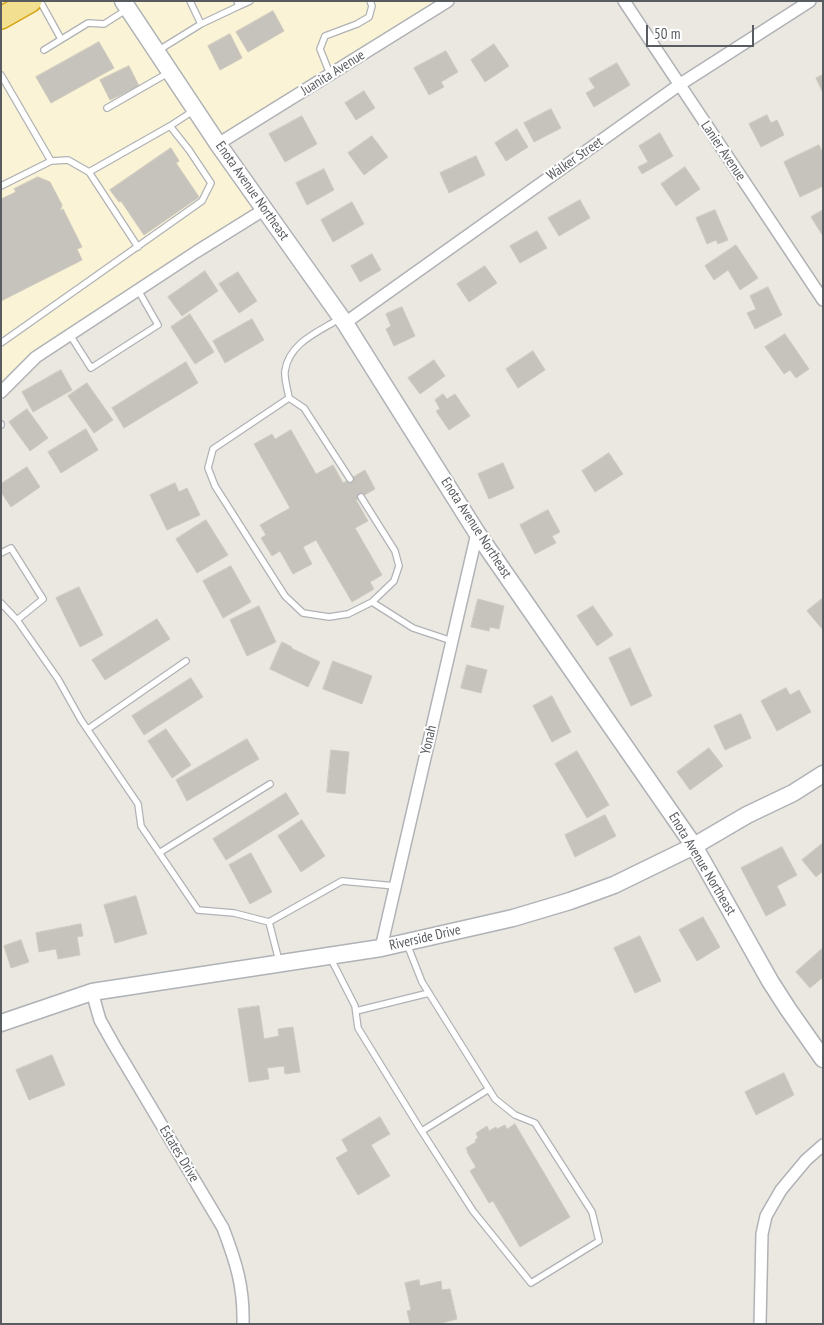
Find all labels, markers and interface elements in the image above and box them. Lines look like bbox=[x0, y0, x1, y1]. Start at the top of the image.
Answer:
scale bar bbox=[649, 15, 756, 47]
text: 50 m bbox=[654, 24, 680, 43]
street label: Juanita Avenue bbox=[298, 47, 368, 99]
street label: Lanier Avenue bbox=[697, 118, 749, 184]
street label: Walker Street bbox=[544, 134, 606, 184]
street label: Enota Avenue Northeast bbox=[212, 138, 292, 244]
street label: Enota Avenue Northeast bbox=[437, 474, 515, 582]
street label: Yonah bbox=[418, 724, 440, 756]
street label: Enota Avenue Northeast bbox=[665, 810, 739, 918]
street label: Riverside Drive bbox=[388, 922, 462, 954]
street label: Estates Drive bbox=[156, 1123, 202, 1185]

